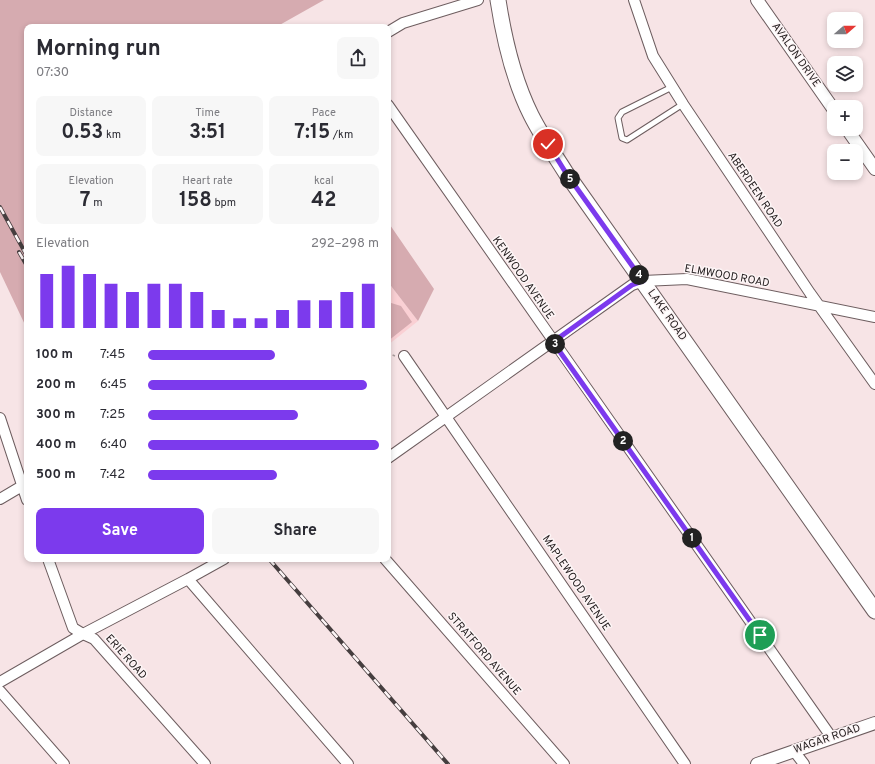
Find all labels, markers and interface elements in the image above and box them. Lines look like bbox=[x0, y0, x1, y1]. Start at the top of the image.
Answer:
north arrow bbox=[827, 12, 863, 48]
map controls bbox=[827, 12, 863, 180]
street label: AVALON DRIVE bbox=[769, 20, 823, 90]
text: Morning run bbox=[36, 36, 161, 63]
button: share bbox=[337, 37, 379, 79]
button: layers bbox=[827, 56, 863, 92]
text: 07:30 bbox=[36, 65, 69, 81]
button: + bbox=[827, 100, 863, 136]
text: Distance bbox=[70, 106, 113, 120]
text: Time bbox=[195, 106, 220, 120]
text: Pace bbox=[312, 106, 336, 120]
text: 0.53 bbox=[61, 120, 103, 146]
text: 3:51 bbox=[189, 120, 226, 146]
text: 7:15 bbox=[294, 120, 330, 146]
pin bbox=[531, 127, 565, 161]
text: km bbox=[103, 128, 121, 142]
text: /km bbox=[330, 128, 353, 142]
icon: check bbox=[537, 133, 559, 155]
button: − bbox=[827, 144, 863, 180]
street label: ABERDEEN ROAD bbox=[724, 149, 786, 231]
pin: 5 bbox=[560, 169, 580, 189]
text: 5 bbox=[567, 172, 573, 186]
text: Elevation bbox=[69, 174, 114, 188]
text: Heart rate bbox=[182, 174, 233, 188]
text: kcal bbox=[314, 174, 334, 188]
text: 7 bbox=[80, 188, 91, 214]
text: 158 bbox=[179, 188, 212, 214]
text: 42 bbox=[311, 188, 336, 214]
text: m bbox=[91, 196, 102, 210]
text: bpm bbox=[212, 196, 236, 210]
street label: KENWOOD AVENUE bbox=[489, 234, 557, 322]
text: Elevation bbox=[36, 236, 89, 252]
text: 292–298 m bbox=[311, 236, 379, 252]
street label: ELMWOOD ROAD bbox=[683, 262, 771, 290]
pin: 4 bbox=[629, 265, 649, 285]
text: 4 bbox=[635, 268, 643, 282]
street label: LAKE ROAD bbox=[644, 287, 690, 343]
pin: 3 bbox=[545, 334, 565, 354]
text: 3 bbox=[552, 337, 558, 351]
text: 100 m bbox=[36, 347, 73, 363]
text: 7:45 bbox=[100, 347, 125, 363]
text: 200 m bbox=[36, 377, 76, 393]
text: 6:45 bbox=[100, 377, 127, 393]
text: 300 m bbox=[36, 407, 75, 423]
text: 7:25 bbox=[100, 407, 125, 423]
pin: 2 bbox=[613, 431, 633, 451]
text: 2 bbox=[620, 434, 626, 448]
text: 400 m bbox=[36, 437, 76, 453]
text: 6:40 bbox=[100, 437, 127, 453]
text: 500 m bbox=[36, 467, 76, 483]
text: 7:42 bbox=[100, 467, 125, 483]
button: Save bbox=[36, 508, 204, 554]
button: Share bbox=[212, 508, 379, 554]
pin: 1 bbox=[682, 528, 702, 548]
text: 1 bbox=[690, 531, 694, 545]
street label: MAPLEWOOD AVENUE bbox=[539, 533, 613, 633]
street label: STRATFORD AVENUE bbox=[444, 610, 524, 698]
pin bbox=[743, 618, 777, 652]
icon: arrive bbox=[749, 624, 771, 646]
street label: ERIE ROAD bbox=[102, 632, 150, 682]
street label: WAGAR ROAD bbox=[792, 721, 862, 757]

